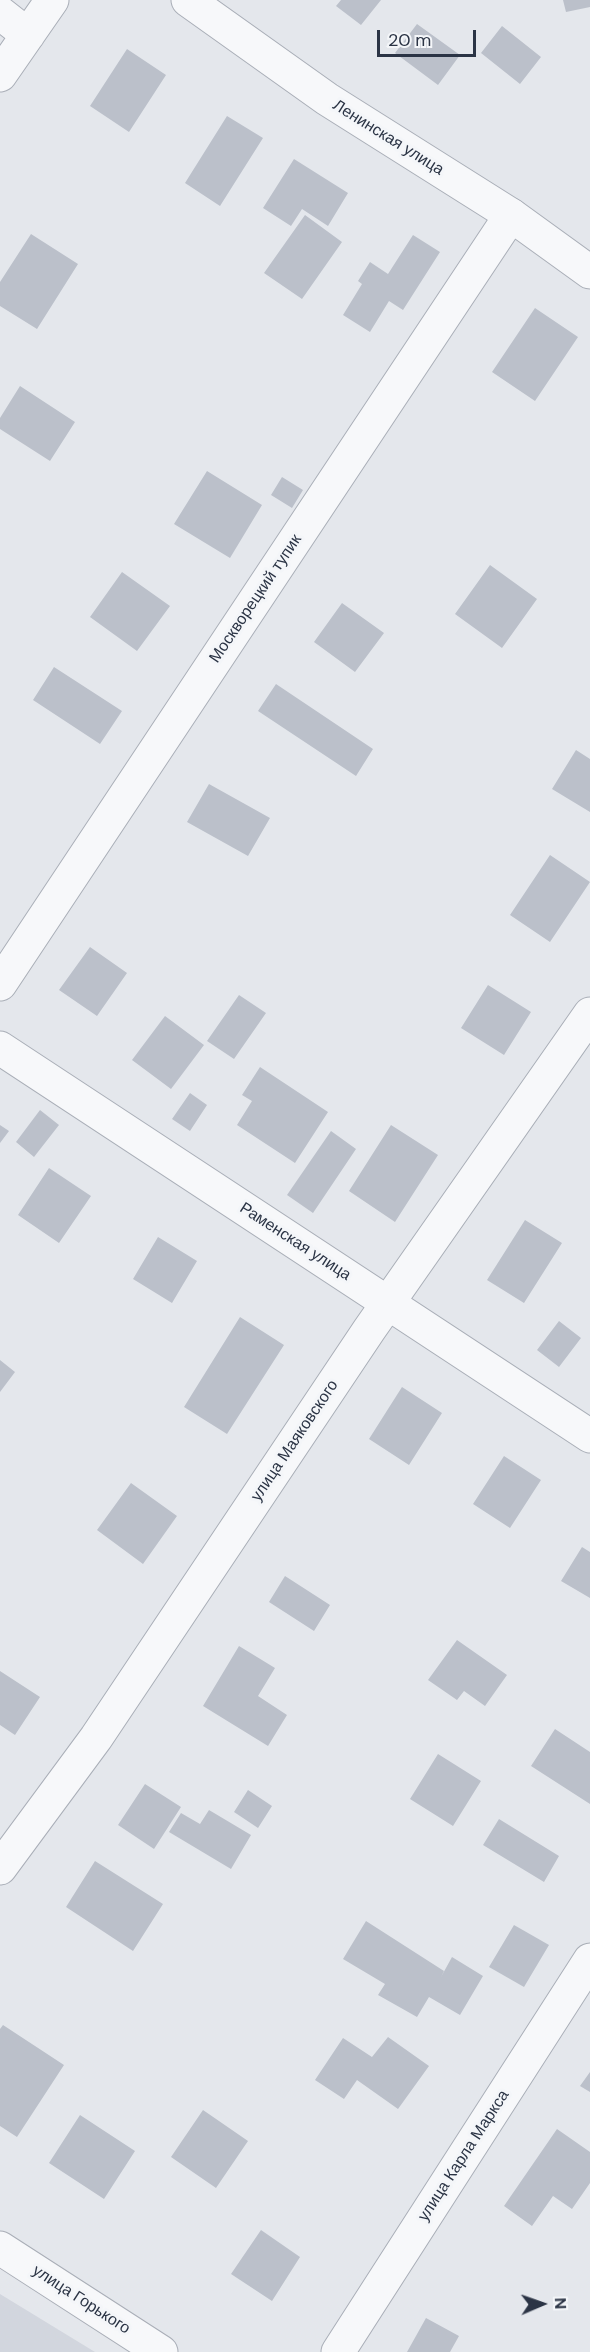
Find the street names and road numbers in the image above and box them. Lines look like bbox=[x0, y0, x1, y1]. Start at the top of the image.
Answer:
street label: Ленинская улица bbox=[329, 96, 447, 180]
street label: Москворецкий тупик bbox=[206, 531, 306, 667]
street label: Раменская улица bbox=[236, 1199, 354, 1285]
street label: улица Маяковского bbox=[247, 1377, 343, 1505]
street label: улица Карла Маркса bbox=[414, 2087, 514, 2225]
street label: улица Горького bbox=[29, 2261, 133, 2339]

